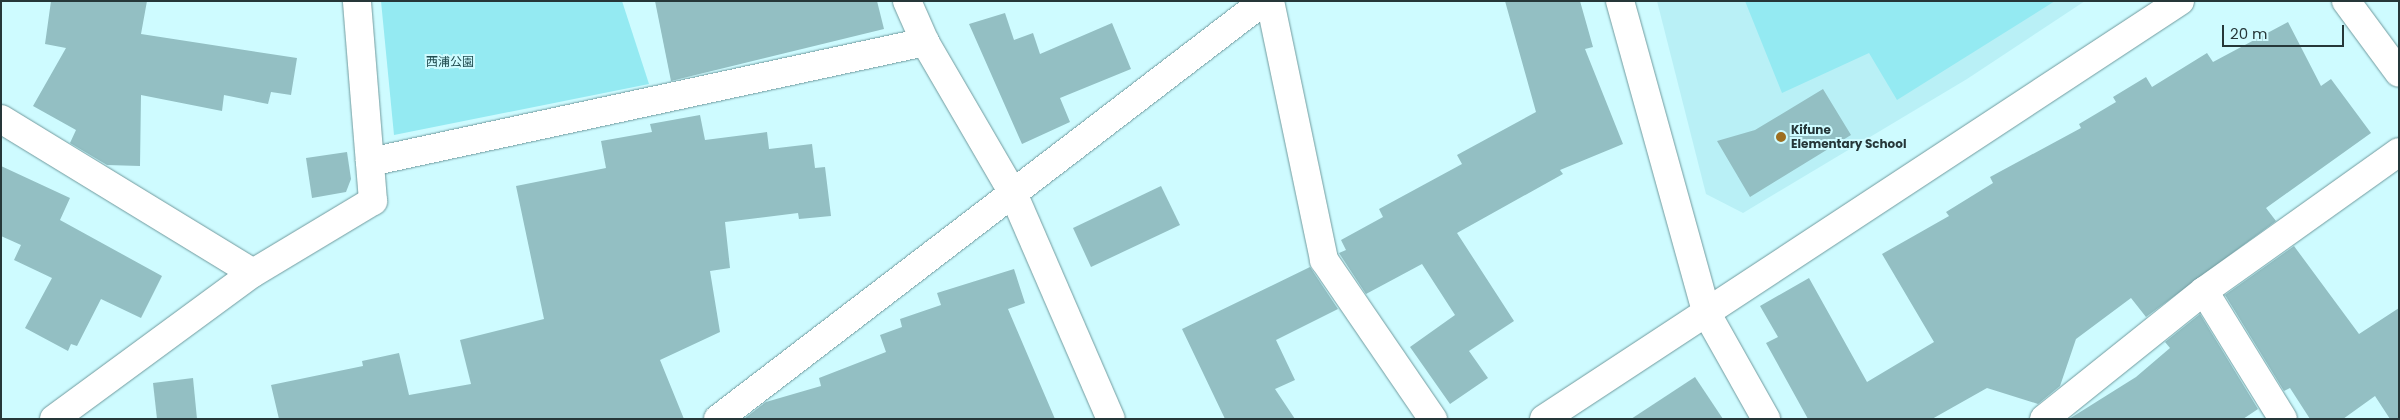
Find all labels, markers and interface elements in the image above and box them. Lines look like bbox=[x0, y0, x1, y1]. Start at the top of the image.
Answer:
scale bar bbox=[2225, 15, 2348, 47]
text: 20 m bbox=[2230, 23, 2268, 44]
park label: 西浦公園 bbox=[426, 55, 474, 69]
place label: Kifune Elementary School bbox=[1791, 123, 1906, 151]
marker: Kifune Elementary School bbox=[1775, 131, 1787, 143]

